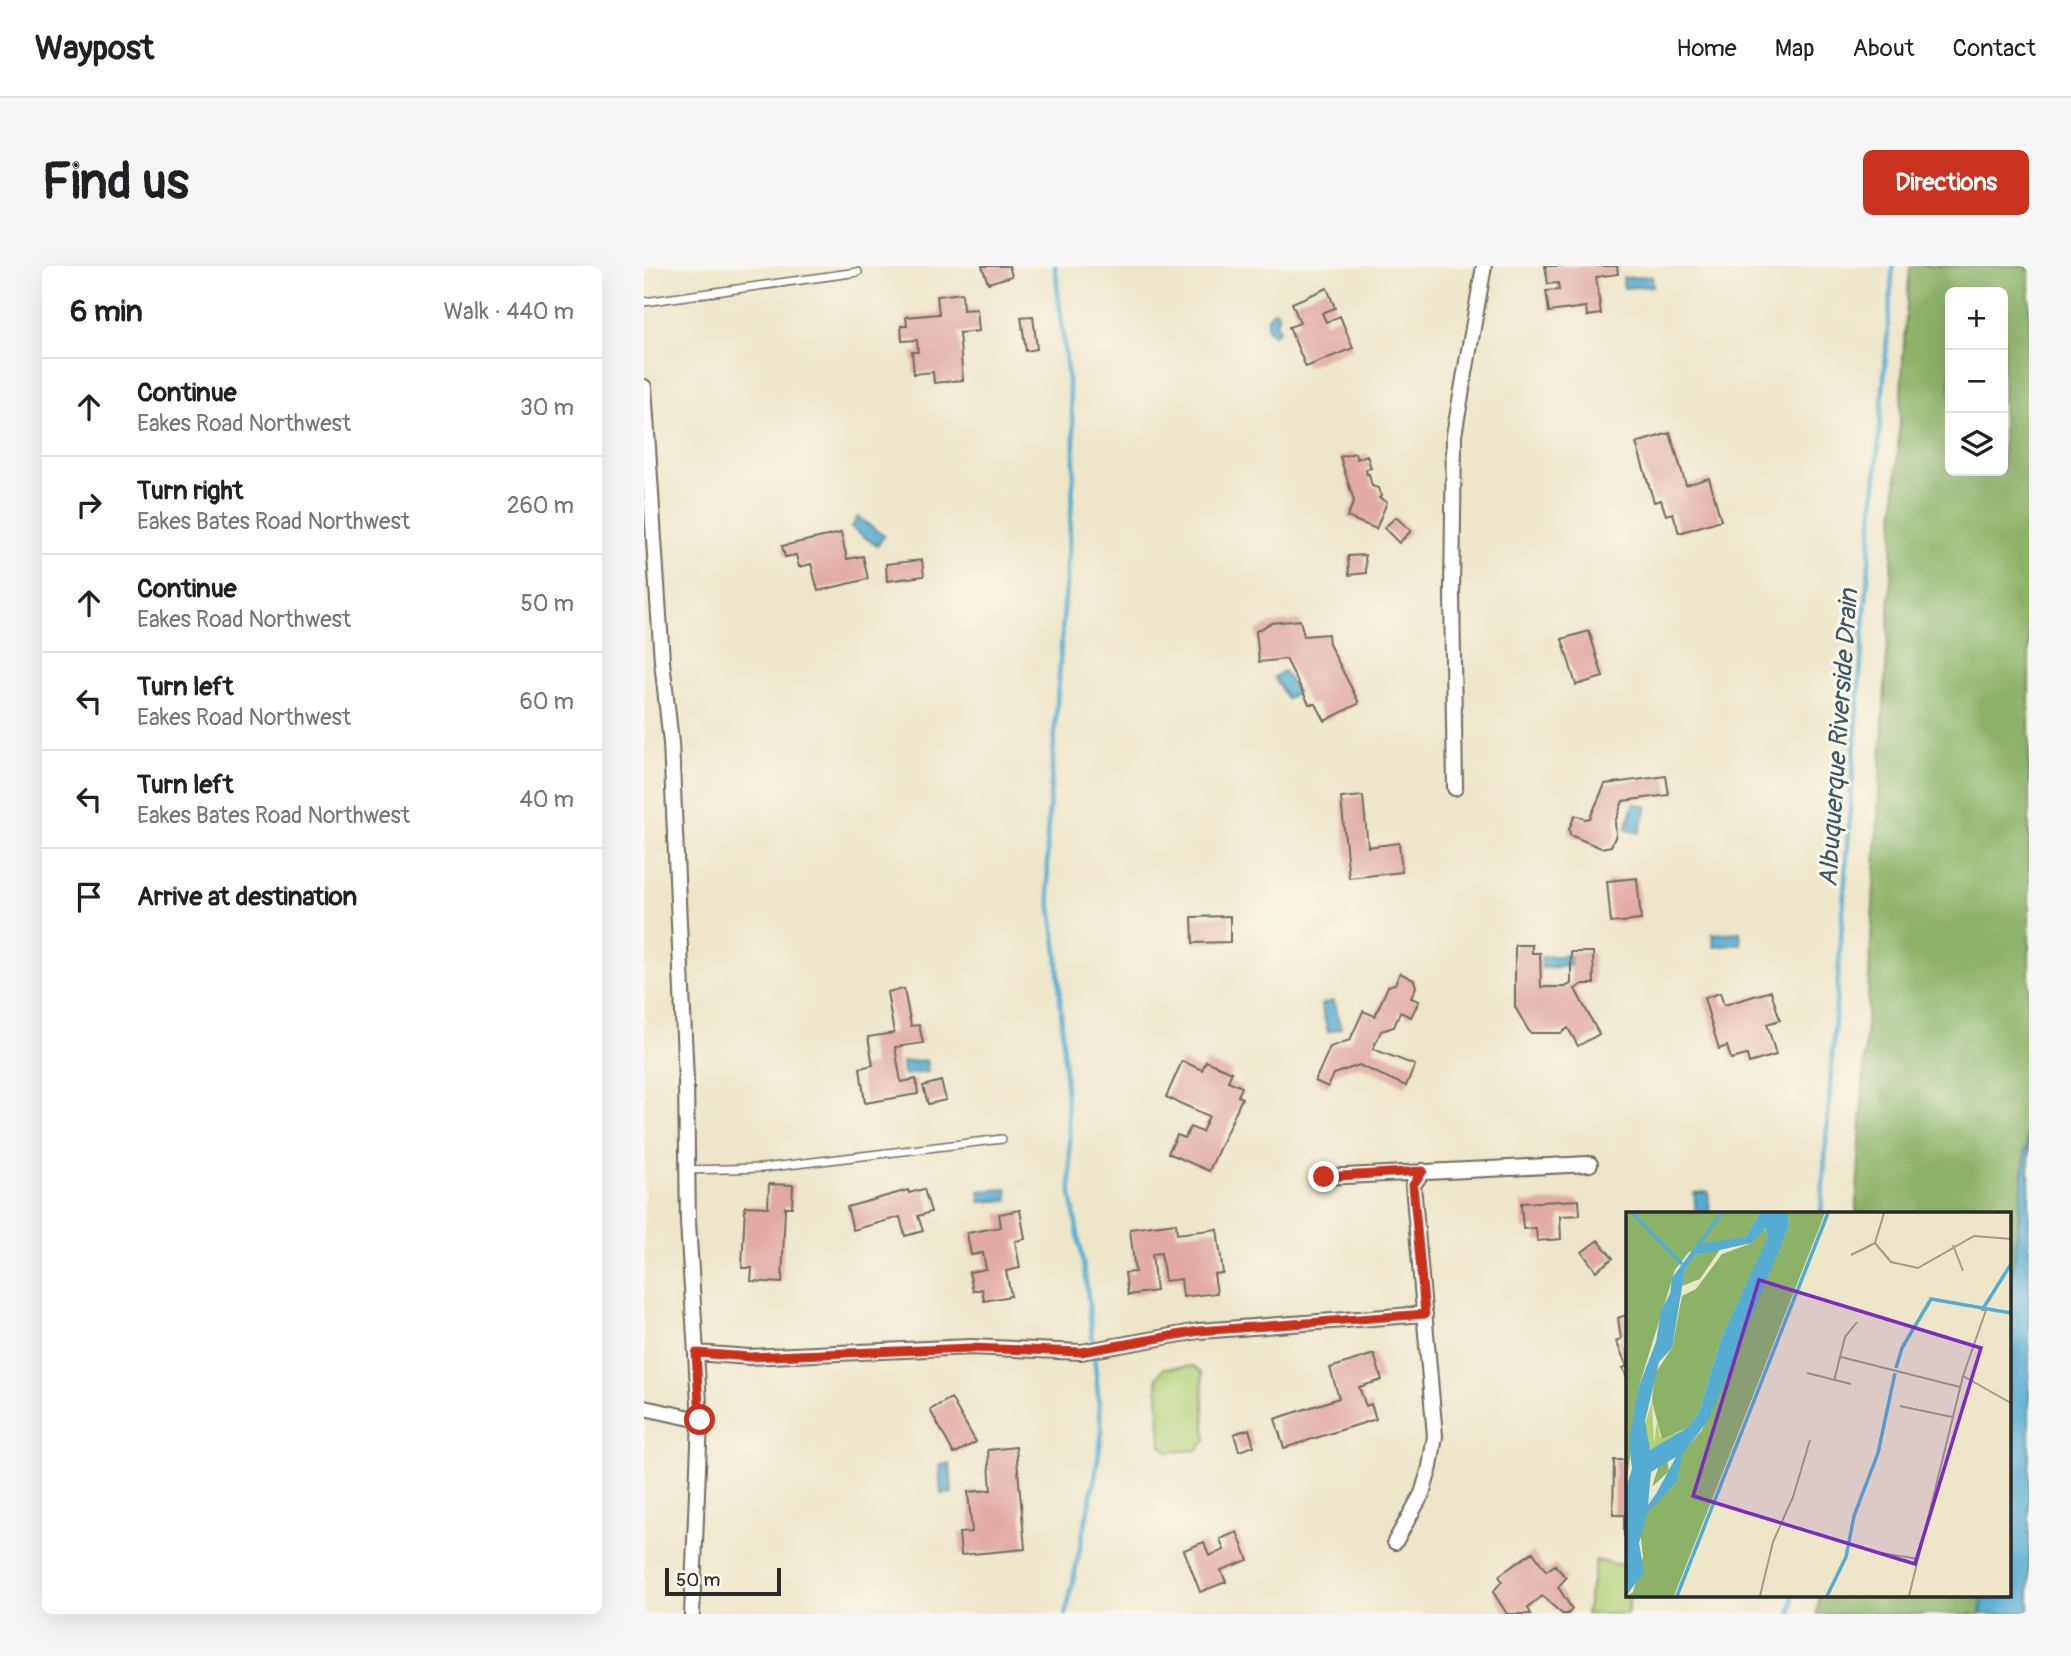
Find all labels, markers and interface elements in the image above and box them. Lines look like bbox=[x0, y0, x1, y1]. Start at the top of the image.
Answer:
text: Waypost bbox=[35, 28, 154, 69]
text: Home bbox=[1676, 34, 1737, 63]
text: Map bbox=[1775, 34, 1815, 63]
text: About bbox=[1853, 34, 1915, 63]
text: Contact bbox=[1953, 34, 2036, 63]
button: Directions bbox=[1863, 150, 2029, 215]
text: Find us bbox=[42, 152, 189, 213]
map controls bbox=[1945, 287, 2008, 476]
button: + bbox=[1945, 287, 2008, 350]
text: 6 min bbox=[70, 293, 143, 330]
text: Walk · 440 m bbox=[443, 297, 574, 326]
button: − bbox=[1945, 350, 2008, 413]
text: Continue bbox=[137, 377, 237, 409]
icon: ahead bbox=[70, 388, 108, 426]
text: 30 m bbox=[520, 393, 574, 422]
text: Eakes Road Northwest bbox=[137, 409, 351, 438]
button: layers bbox=[1945, 413, 2008, 476]
text: Turn right bbox=[137, 475, 243, 507]
icon: right bbox=[70, 486, 108, 524]
text: 260 m bbox=[507, 491, 574, 520]
text: Eakes Bates Road Northwest bbox=[137, 507, 410, 536]
text: Continue bbox=[137, 573, 237, 605]
icon: ahead bbox=[70, 584, 108, 622]
water label: Albuquerque Riverside Drain bbox=[1813, 587, 1865, 888]
text: 50 m bbox=[520, 589, 574, 618]
text: Eakes Road Northwest bbox=[137, 605, 351, 634]
text: Turn left bbox=[137, 671, 233, 703]
icon: left bbox=[70, 682, 108, 720]
text: 60 m bbox=[519, 687, 574, 716]
text: Eakes Road Northwest bbox=[137, 703, 351, 732]
text: Turn left bbox=[137, 769, 233, 801]
icon: left bbox=[70, 780, 108, 818]
text: 40 m bbox=[520, 785, 574, 814]
text: Eakes Bates Road Northwest bbox=[137, 801, 410, 830]
icon: arrive bbox=[70, 878, 108, 916]
text: Arrive at destination bbox=[137, 881, 357, 913]
route end bbox=[1308, 1161, 1339, 1192]
inset map bbox=[1626, 1212, 2011, 1596]
route start bbox=[684, 1404, 715, 1435]
scale bar bbox=[665, 1565, 780, 1597]
text: 50 m bbox=[676, 1568, 720, 1592]

